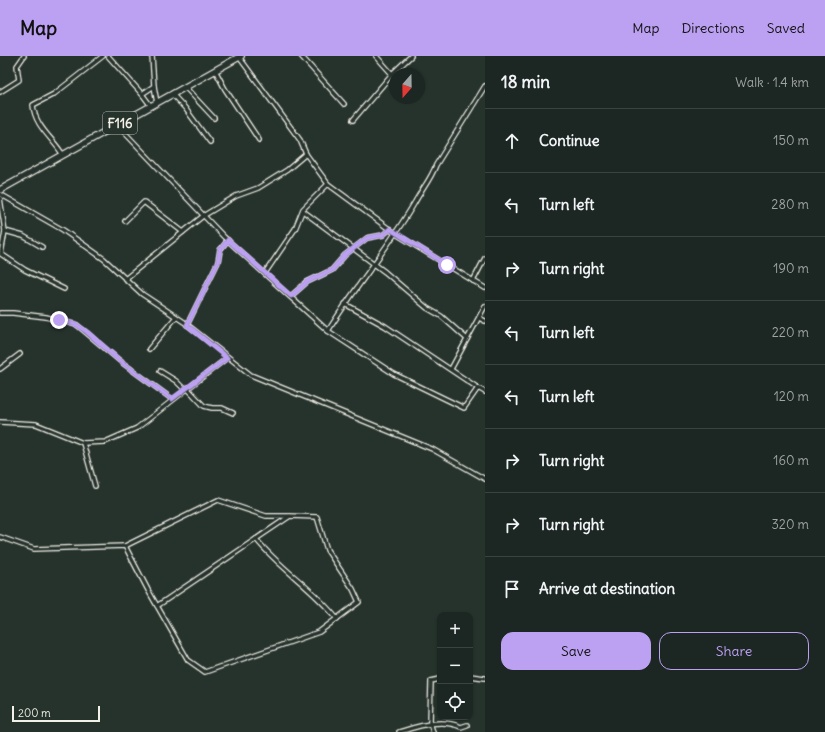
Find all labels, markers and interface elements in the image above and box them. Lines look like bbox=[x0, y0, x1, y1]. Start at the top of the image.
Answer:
text: Map bbox=[20, 16, 57, 40]
text: Map bbox=[632, 19, 659, 37]
text: Directions bbox=[681, 19, 745, 37]
text: Saved bbox=[767, 19, 805, 37]
north arrow bbox=[389, 68, 425, 104]
text: 18 min bbox=[501, 71, 550, 93]
text: Walk · 1.4 km bbox=[735, 74, 809, 91]
road number: F116 bbox=[103, 112, 137, 134]
icon: ahead bbox=[501, 130, 523, 152]
text: Continue bbox=[539, 131, 600, 150]
text: 150 m bbox=[773, 132, 809, 149]
icon: left bbox=[501, 194, 523, 216]
text: Turn left bbox=[539, 195, 594, 214]
text: 280 m bbox=[771, 196, 809, 213]
route start bbox=[438, 256, 456, 274]
icon: right bbox=[501, 258, 523, 280]
text: Turn right bbox=[539, 259, 604, 278]
text: 190 m bbox=[773, 260, 809, 277]
route end bbox=[50, 311, 68, 329]
icon: left bbox=[501, 322, 523, 344]
text: Turn left bbox=[539, 323, 594, 342]
text: 220 m bbox=[772, 324, 809, 341]
icon: left bbox=[501, 386, 523, 408]
text: Turn left bbox=[539, 387, 594, 406]
text: 120 m bbox=[774, 388, 809, 405]
icon: right bbox=[501, 450, 523, 472]
text: Turn right bbox=[539, 451, 604, 470]
text: 160 m bbox=[773, 452, 809, 469]
icon: right bbox=[501, 514, 523, 536]
text: Turn right bbox=[539, 515, 604, 534]
text: 320 m bbox=[771, 516, 809, 533]
icon: arrive bbox=[501, 578, 523, 600]
text: Arrive at destination bbox=[539, 579, 675, 598]
map controls bbox=[437, 612, 473, 720]
button: + bbox=[437, 612, 473, 648]
button: Save bbox=[501, 632, 651, 670]
button: Share bbox=[659, 632, 809, 670]
button: − bbox=[437, 648, 473, 684]
button: locate bbox=[437, 684, 473, 720]
scale bar bbox=[12, 704, 100, 723]
text: 200 m bbox=[18, 706, 51, 720]

